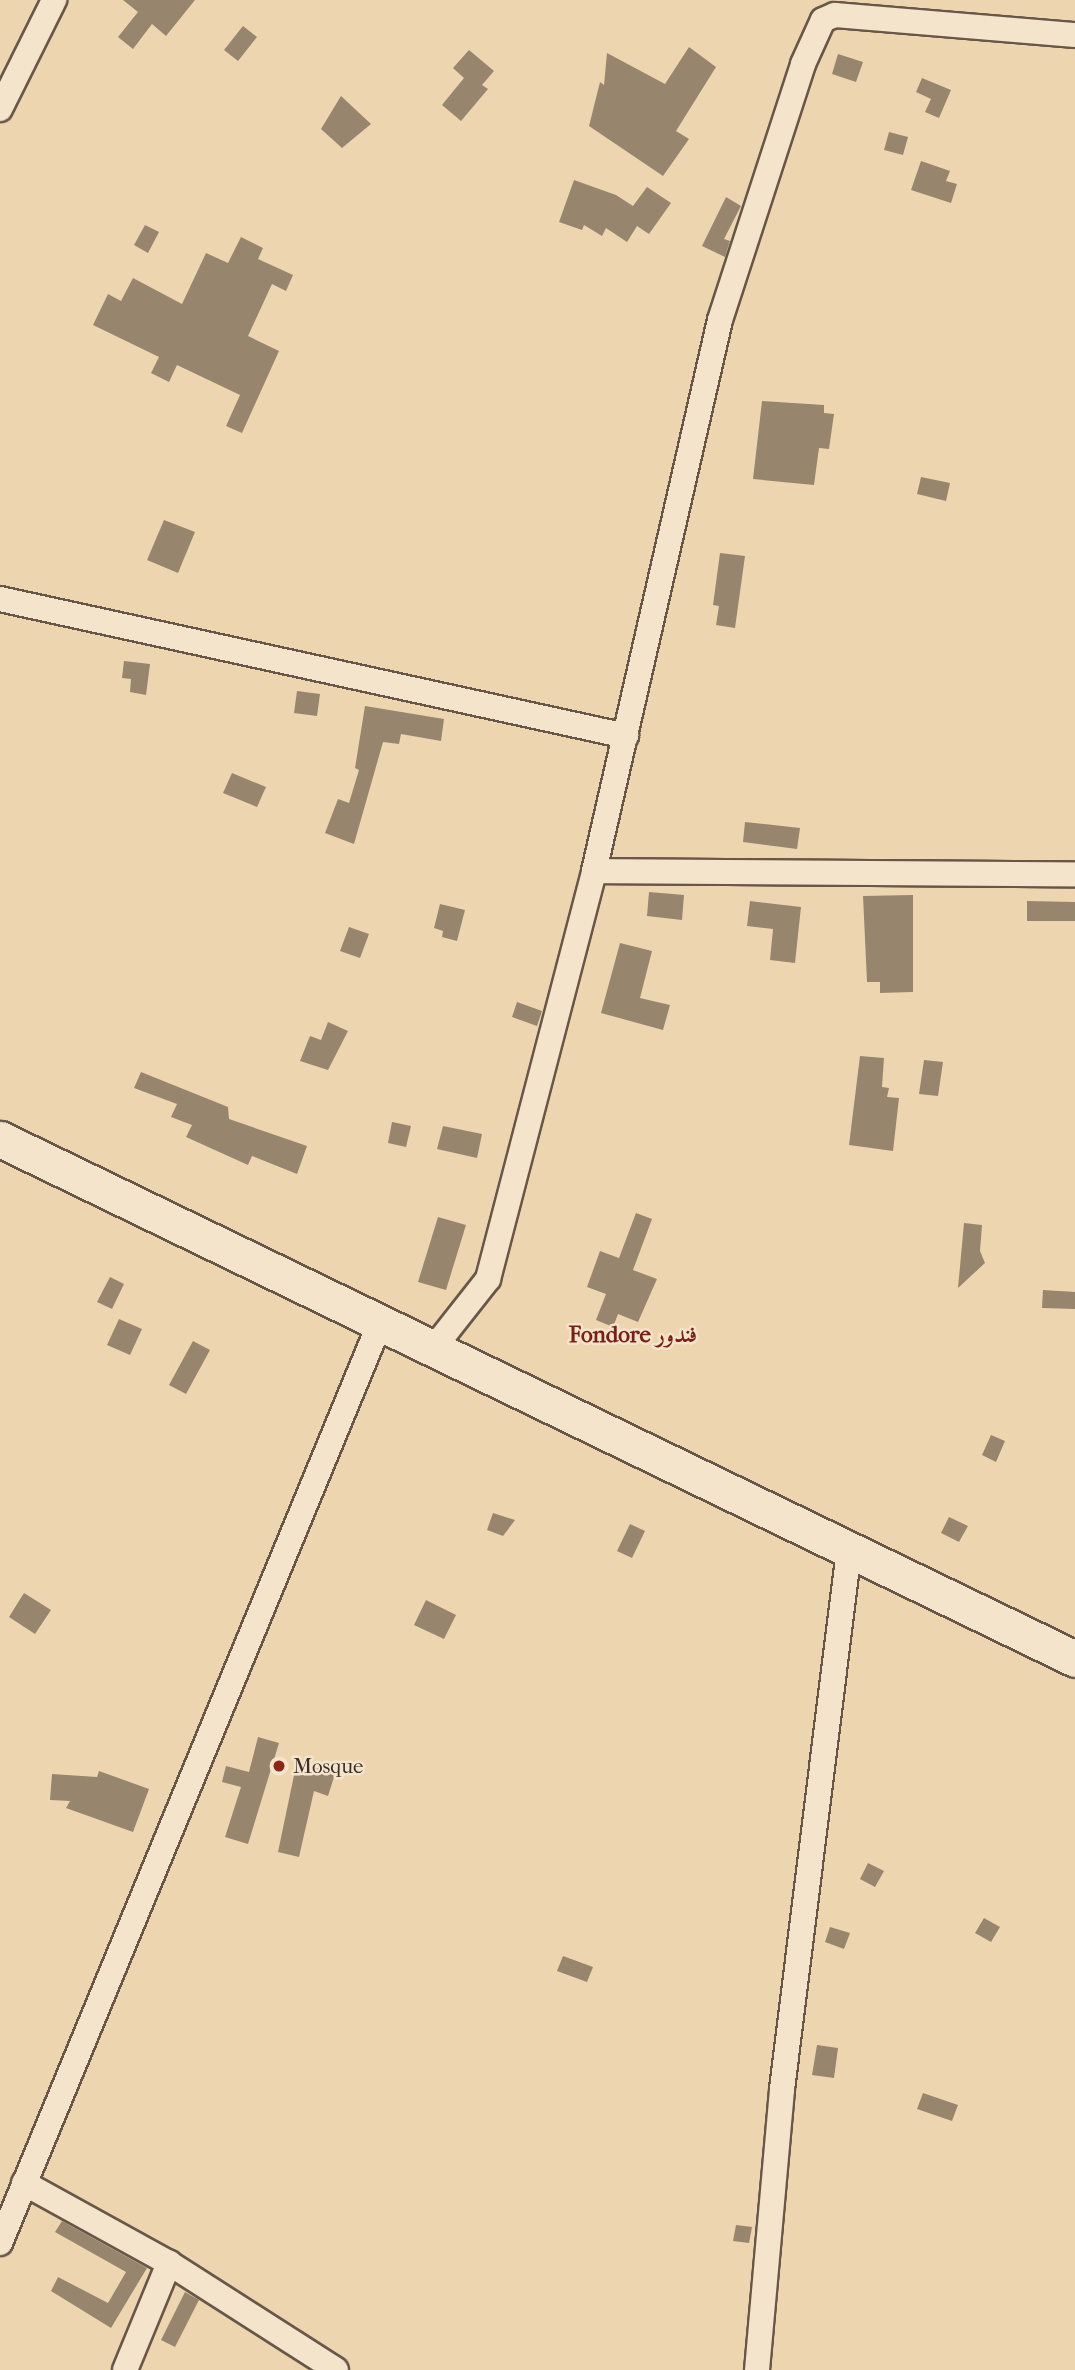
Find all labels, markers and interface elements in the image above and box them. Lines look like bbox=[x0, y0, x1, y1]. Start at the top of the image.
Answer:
district label: Fondore فندور bbox=[569, 1321, 697, 1349]
place label: Mosque bbox=[293, 1753, 363, 1779]
marker: Mosque bbox=[271, 1758, 287, 1774]

